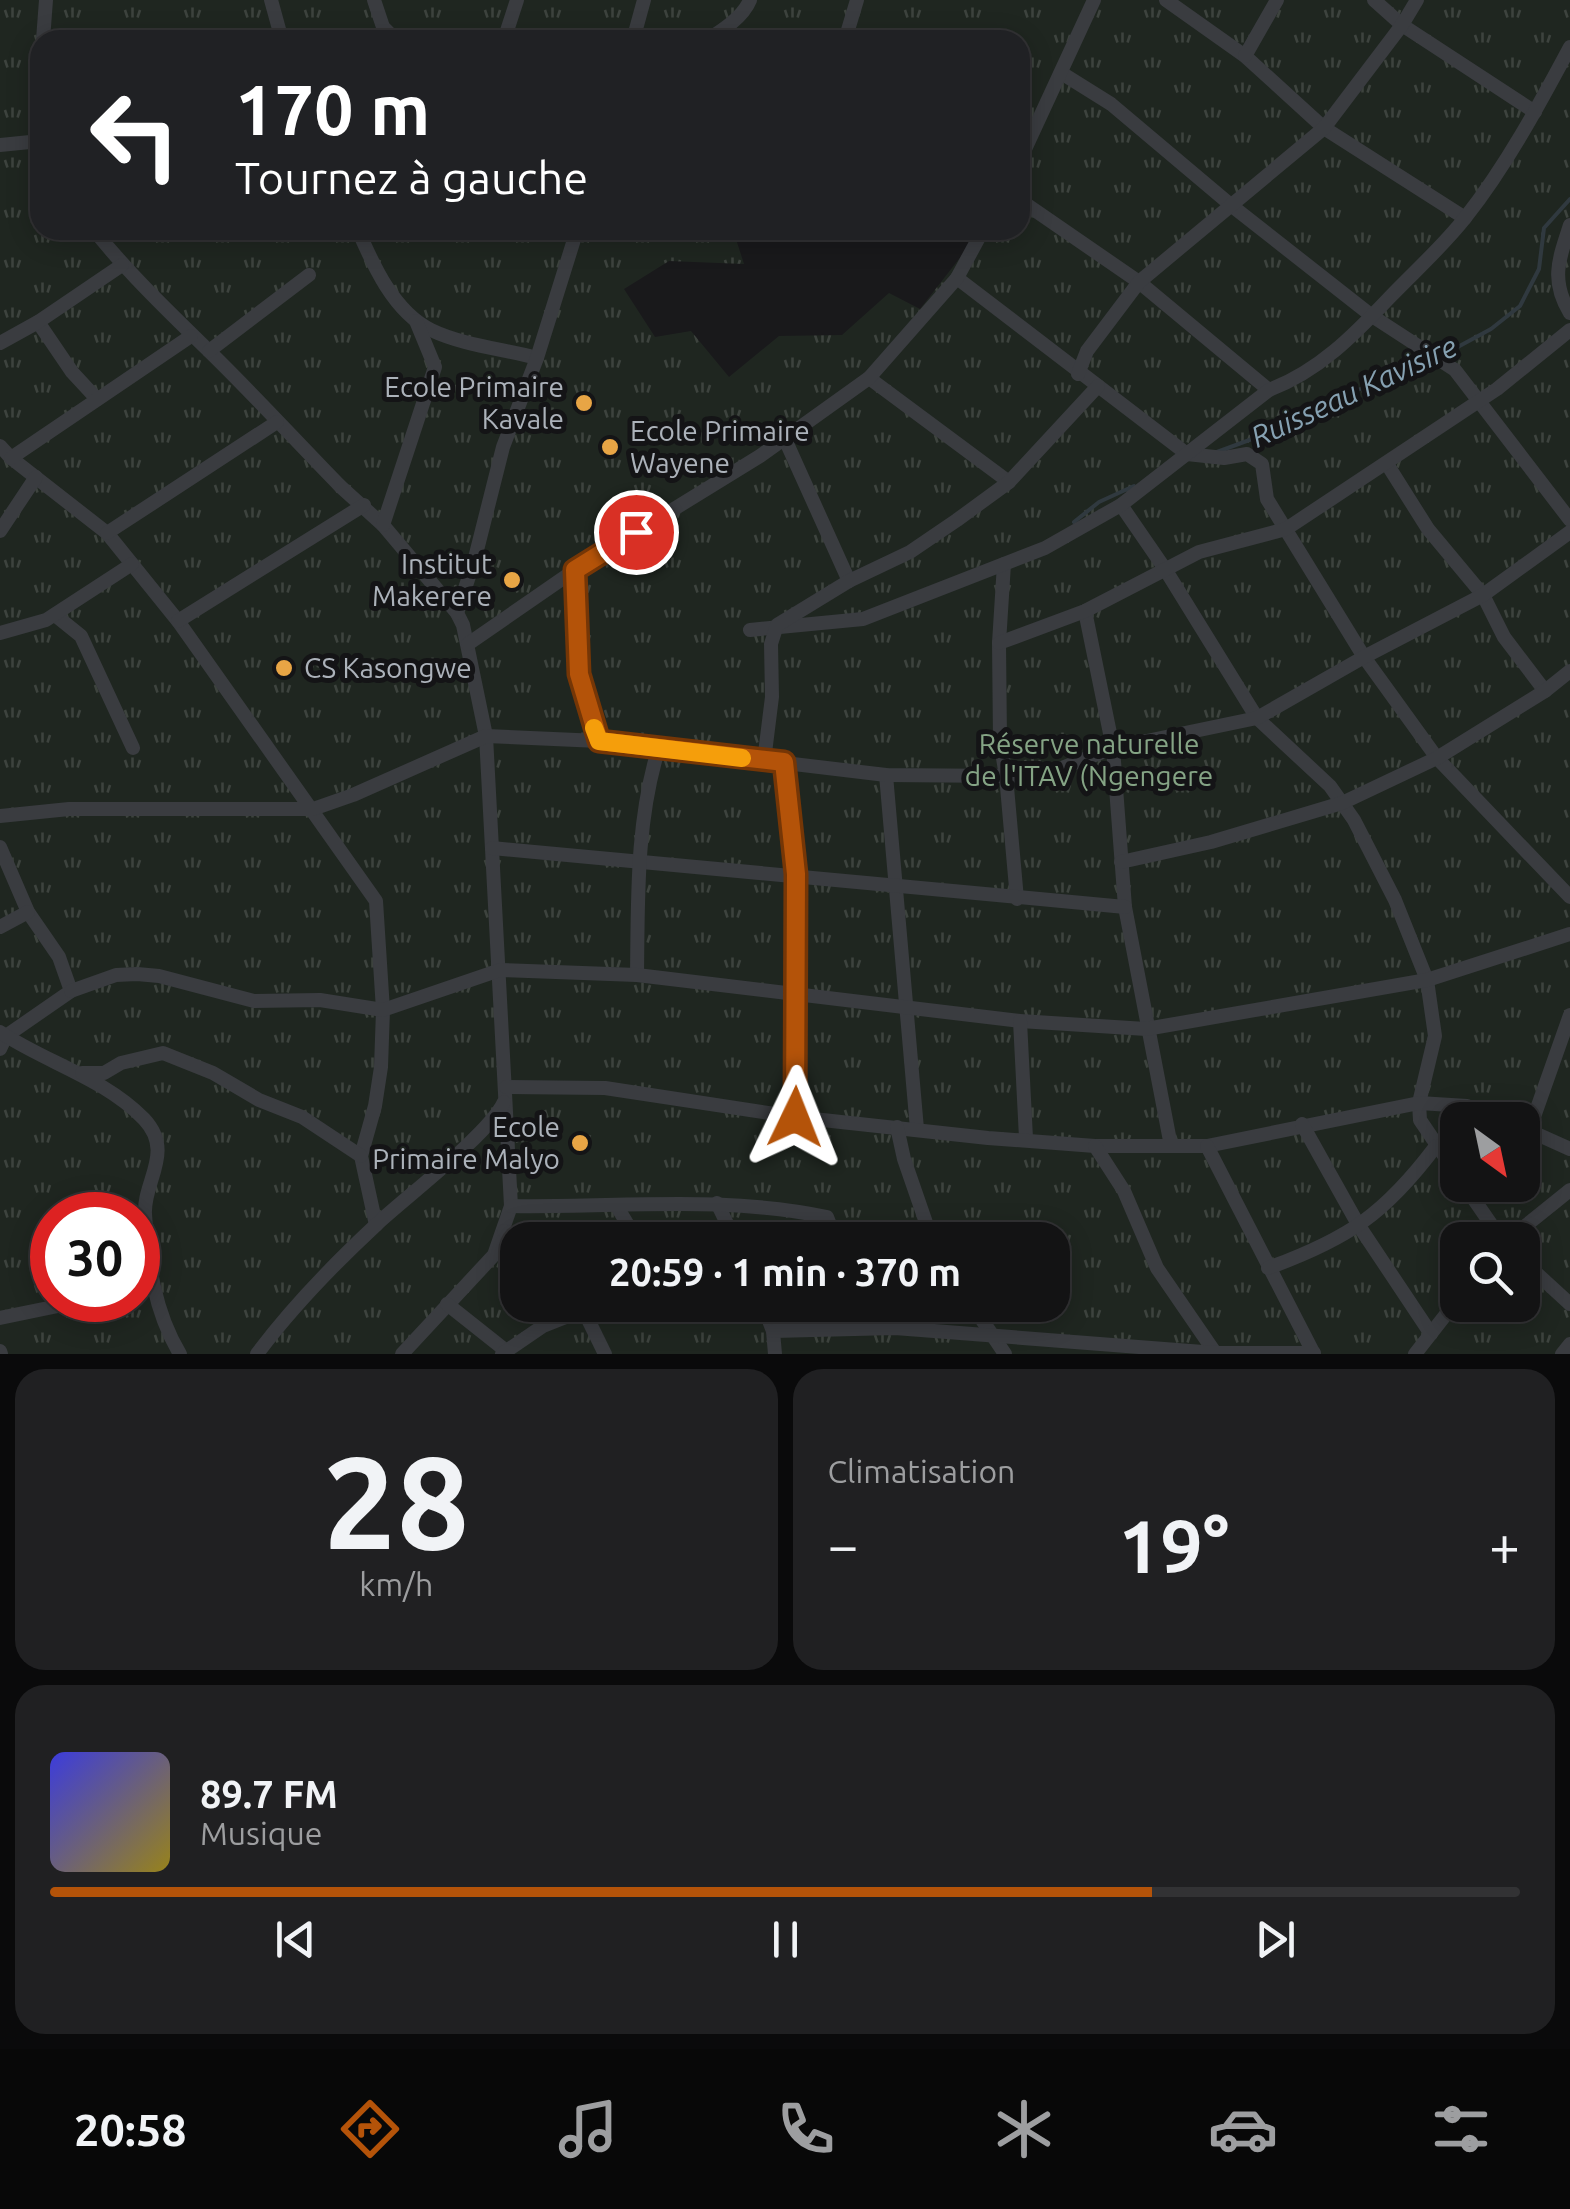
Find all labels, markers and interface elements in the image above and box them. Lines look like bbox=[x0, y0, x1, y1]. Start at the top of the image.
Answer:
icon: left bbox=[70, 70, 200, 200]
text: 170 m bbox=[235, 70, 430, 148]
text: Tournez à gauche bbox=[235, 152, 588, 203]
water label: Ruisseau Kavisire bbox=[1245, 328, 1462, 454]
place label: Ecole Primaire Kavale bbox=[384, 371, 564, 434]
marker: Ecole Primaire Kavale bbox=[573, 392, 595, 414]
place label: Ecole Primaire Wayene bbox=[630, 415, 810, 478]
marker: Ecole Primaire Wayene bbox=[599, 436, 621, 458]
pin bbox=[594, 490, 679, 575]
icon: arrive bbox=[609, 505, 664, 560]
place label: Institut Makerere bbox=[372, 548, 492, 611]
marker: Institut Makerere bbox=[501, 569, 523, 591]
place label: CS Kasongwe bbox=[304, 652, 472, 683]
marker: CS Kasongwe bbox=[273, 657, 295, 679]
park label: Réserve naturelle de l'ITAV (Ngengere bbox=[965, 728, 1213, 792]
position arrow bbox=[743, 1065, 847, 1169]
north arrow bbox=[1440, 1102, 1540, 1202]
map controls bbox=[1440, 1102, 1540, 1322]
place label: Ecole Primaire Malyo bbox=[372, 1111, 560, 1174]
marker: Ecole Primaire Malyo bbox=[569, 1132, 591, 1154]
speed limit sign: 30 bbox=[30, 1192, 160, 1322]
button: search bbox=[1440, 1222, 1540, 1322]
text: 20:59 · 1 min · 370 m bbox=[609, 1251, 961, 1293]
text: 28 bbox=[323, 1428, 470, 1574]
text: Climatisation bbox=[828, 1453, 1015, 1489]
text: 19° bbox=[1118, 1503, 1229, 1587]
text: − bbox=[828, 1514, 859, 1575]
text: + bbox=[1489, 1514, 1520, 1575]
text: km/h bbox=[359, 1566, 433, 1602]
text: 89.7 FM bbox=[200, 1773, 338, 1815]
text: Musique bbox=[200, 1815, 322, 1851]
icon: previous bbox=[268, 1912, 323, 1967]
icon: pause bbox=[758, 1912, 813, 1967]
icon: next bbox=[1248, 1912, 1303, 1967]
icon: directions bbox=[335, 2094, 405, 2164]
icon: music bbox=[553, 2094, 623, 2164]
icon: phone bbox=[771, 2094, 841, 2164]
icon: climate bbox=[989, 2094, 1059, 2164]
icon: car bbox=[1208, 2094, 1278, 2164]
icon: filters bbox=[1426, 2094, 1496, 2164]
text: 20:58 bbox=[74, 2104, 187, 2155]

